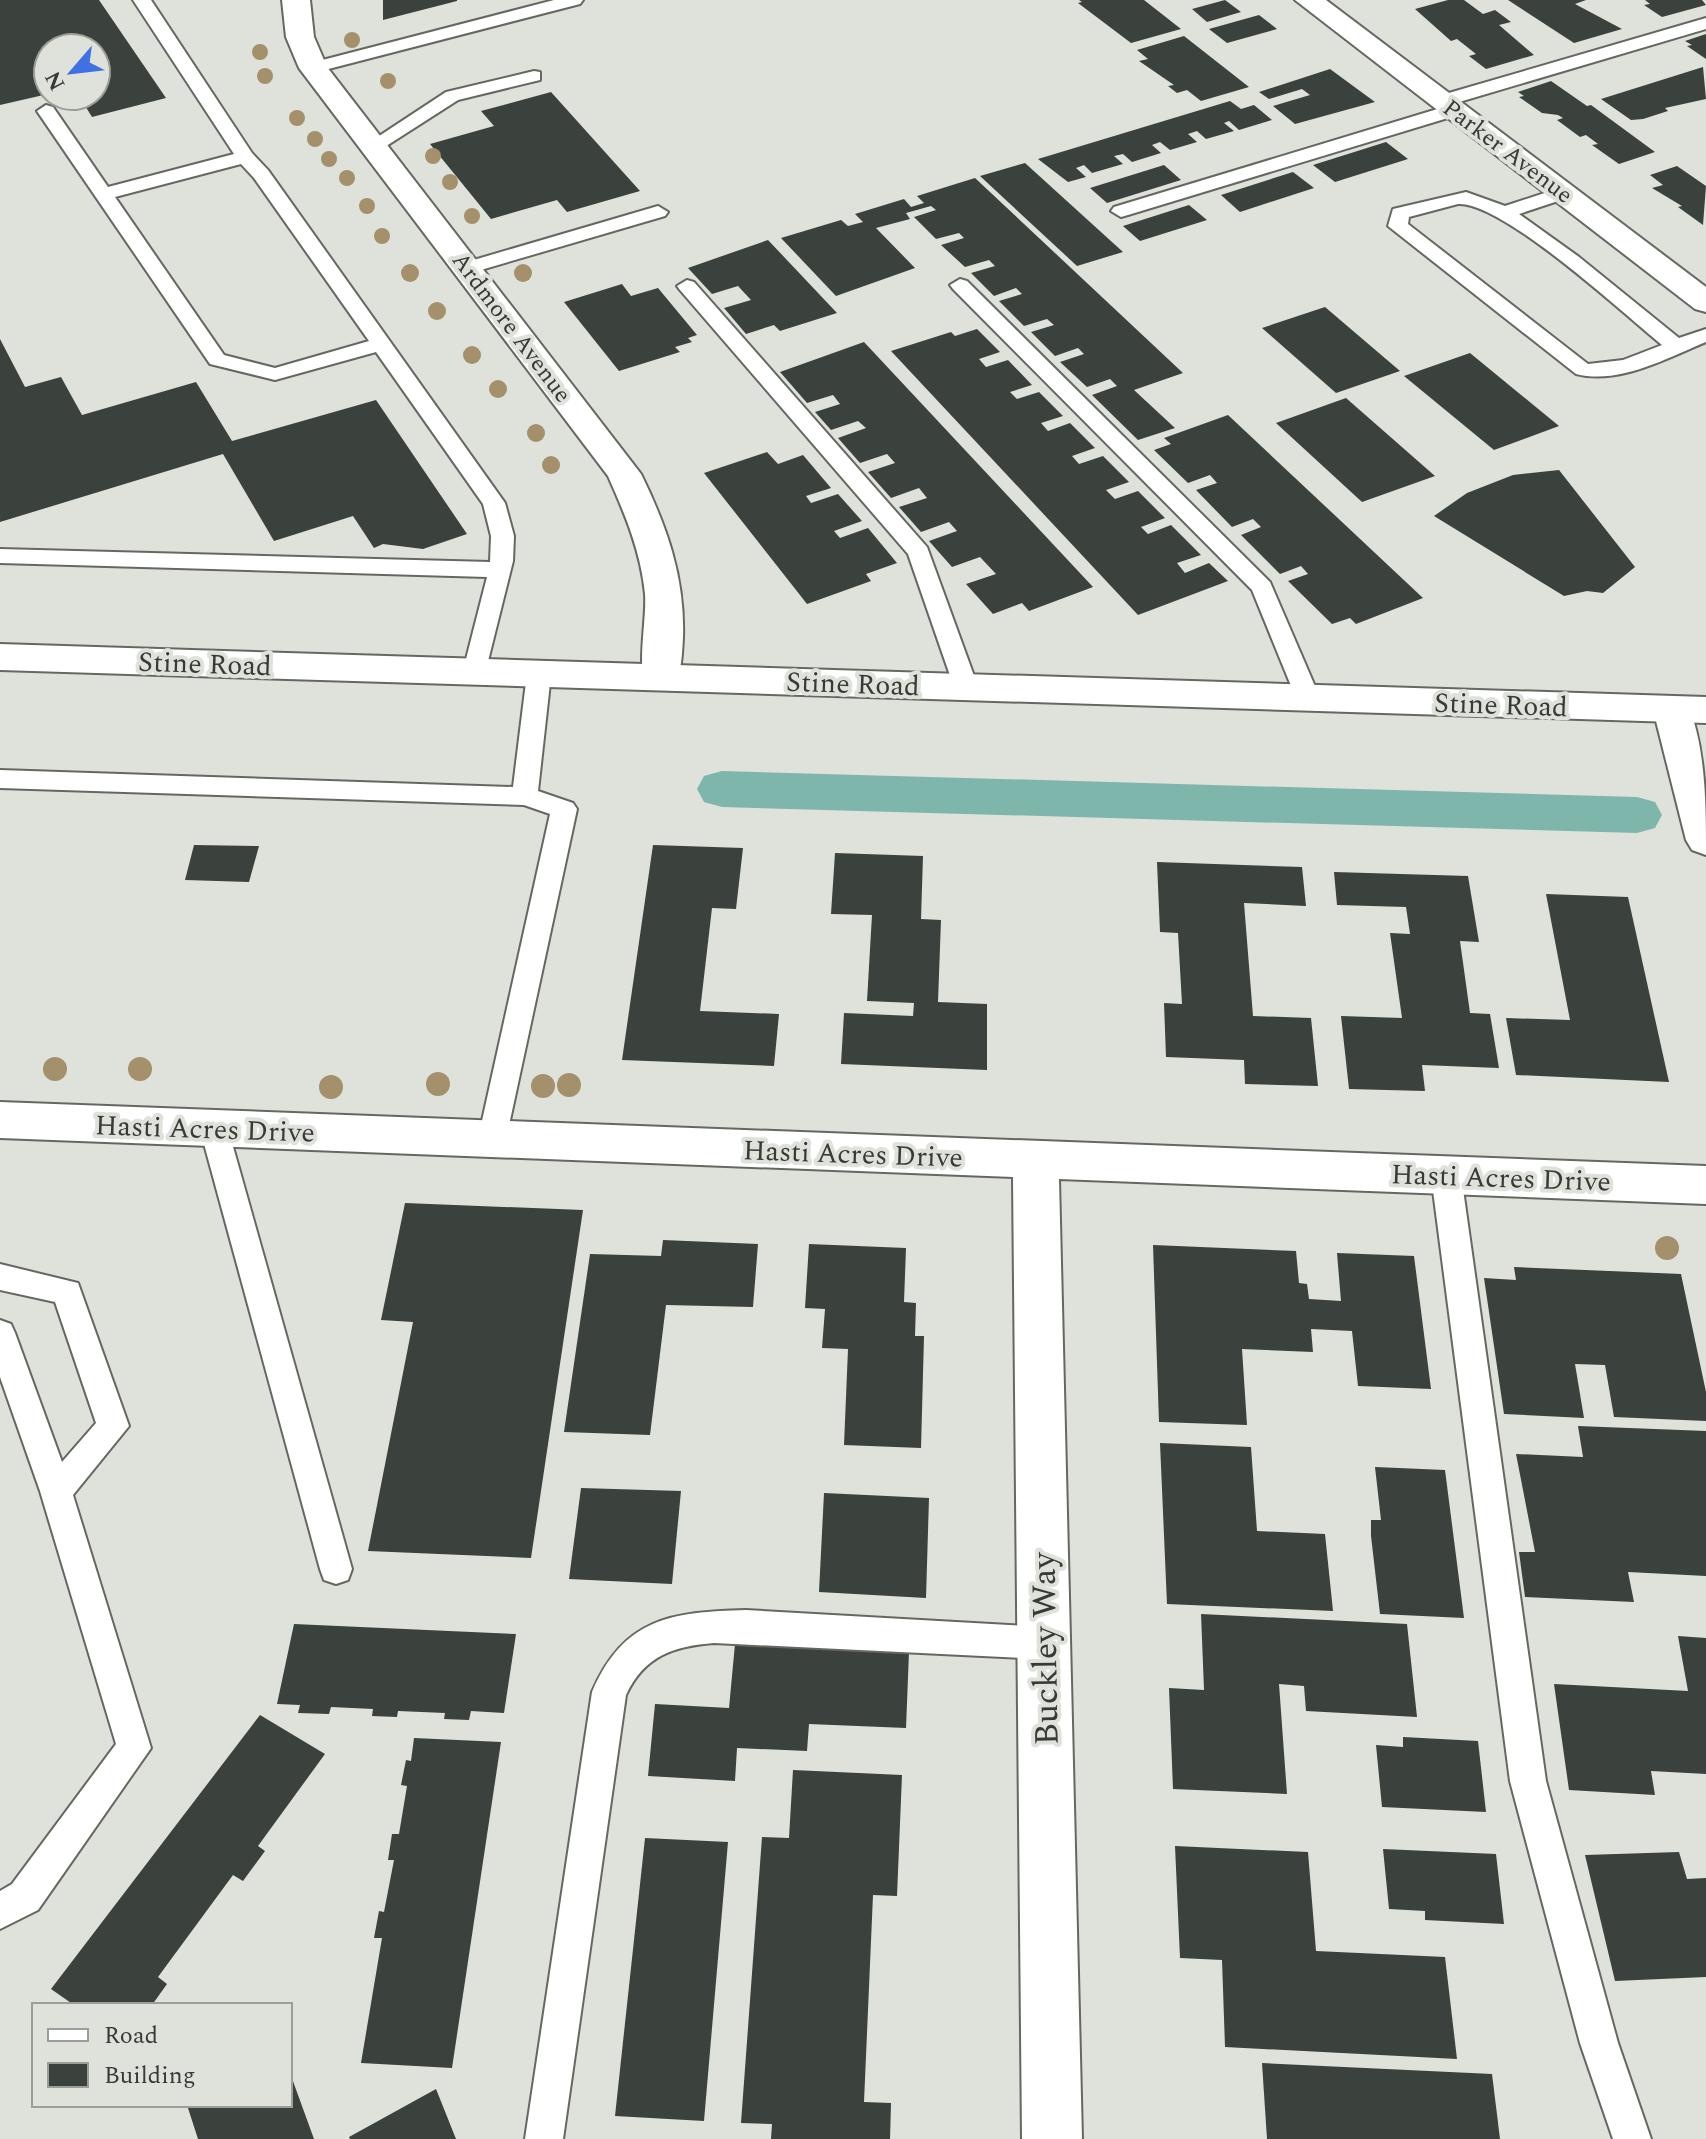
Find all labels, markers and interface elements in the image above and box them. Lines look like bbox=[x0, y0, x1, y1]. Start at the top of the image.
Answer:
north arrow bbox=[32, 32, 112, 112]
text: N bbox=[37, 65, 74, 96]
street label: Parker Avenue bbox=[1435, 91, 1580, 213]
street label: Ardmore Avenue bbox=[442, 245, 580, 411]
street label: Stine Road bbox=[137, 641, 273, 688]
street label: Stine Road bbox=[785, 661, 921, 708]
street label: Stine Road bbox=[1433, 682, 1569, 729]
street label: Hasti Acres Drive bbox=[94, 1104, 316, 1155]
street label: Hasti Acres Drive bbox=[742, 1129, 964, 1180]
street label: Hasti Acres Drive bbox=[1390, 1153, 1612, 1204]
street label: Buckley Way bbox=[1018, 1550, 1074, 1746]
legend bbox=[32, 2003, 292, 2107]
text: Road bbox=[104, 2018, 158, 2054]
text: Building bbox=[104, 2058, 196, 2094]

